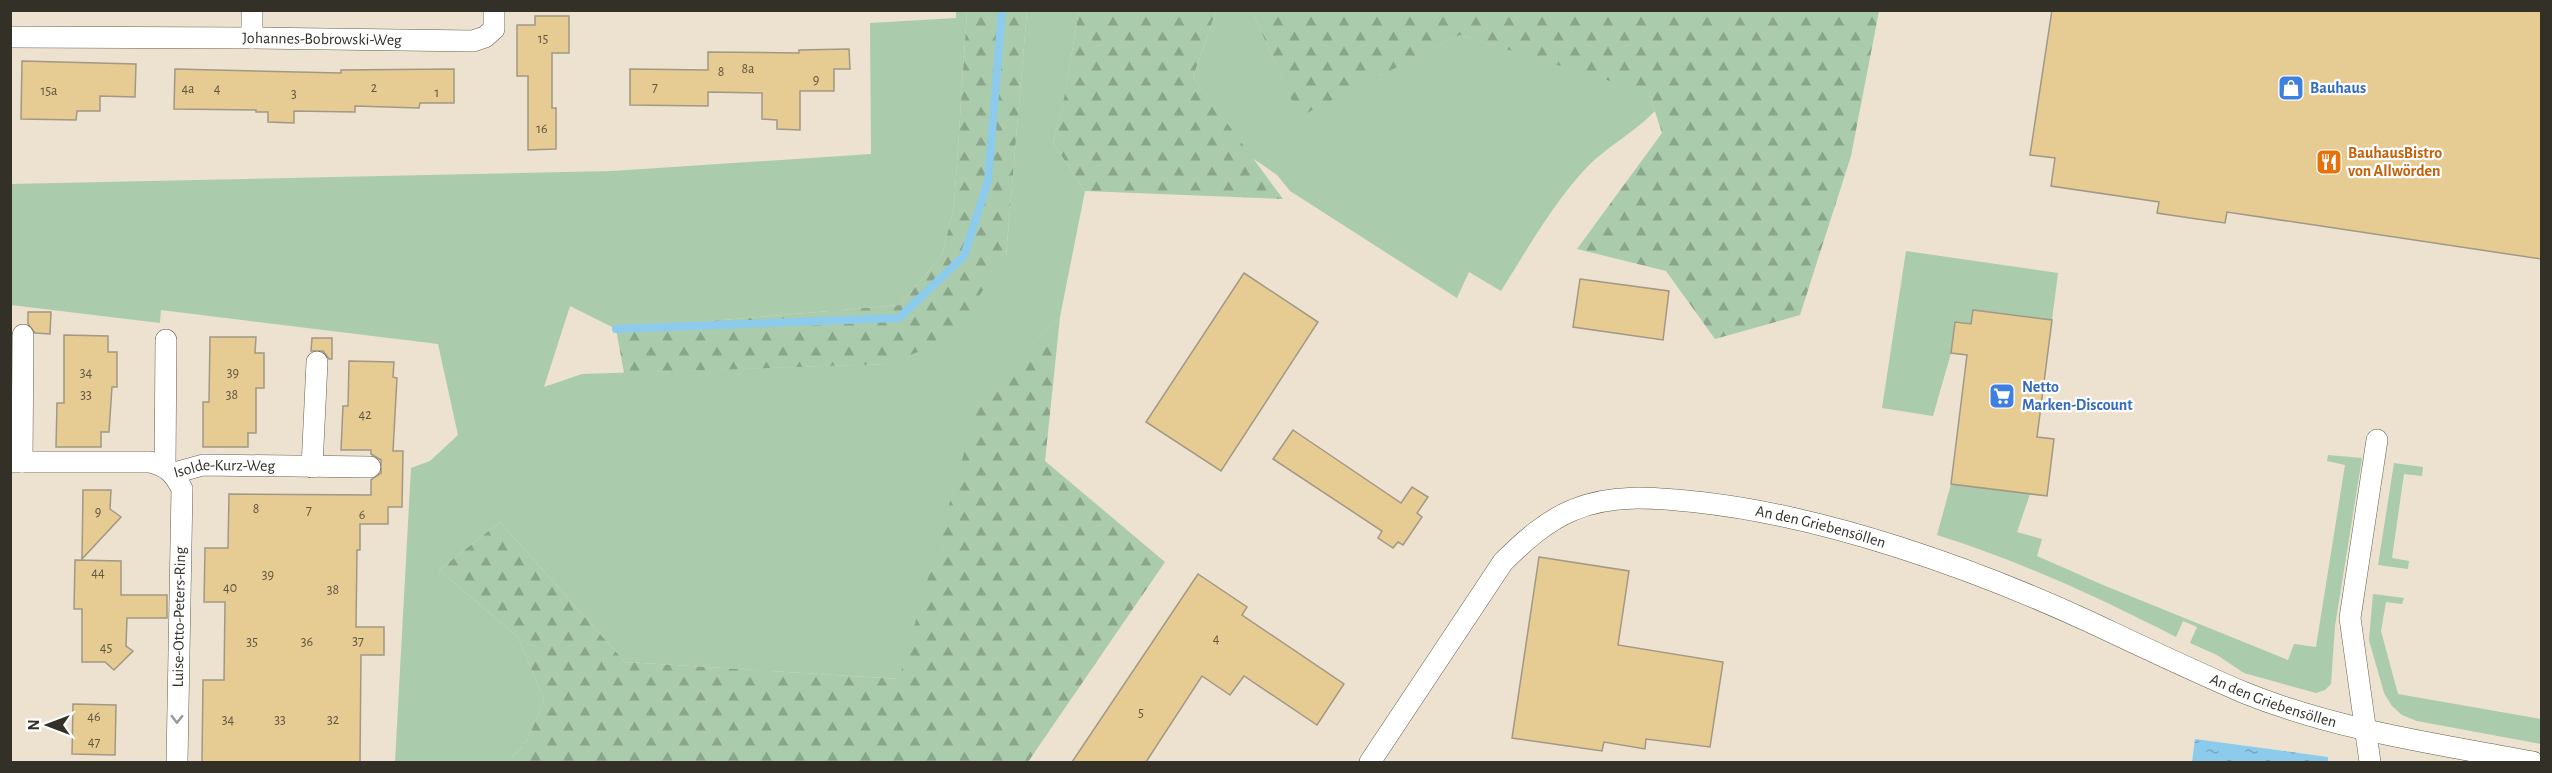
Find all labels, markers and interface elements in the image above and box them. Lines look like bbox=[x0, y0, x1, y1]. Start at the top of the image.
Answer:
street label: Johannes-Bobrowski-Weg bbox=[242, 30, 402, 48]
house number: 15 bbox=[538, 32, 548, 46]
house number: 8a bbox=[741, 62, 755, 76]
house number: 8 bbox=[718, 65, 724, 79]
house number: 9 bbox=[813, 73, 819, 87]
shop icon: Bauhaus bbox=[2276, 73, 2306, 103]
house number: 7 bbox=[652, 80, 658, 94]
place label: Bauhaus bbox=[2310, 80, 2366, 96]
house number: 2 bbox=[371, 81, 377, 95]
house number: 4a bbox=[181, 82, 195, 96]
house number: 4 bbox=[214, 82, 221, 96]
house number: 15a bbox=[40, 84, 58, 98]
house number: 1 bbox=[435, 86, 439, 100]
house number: 3 bbox=[291, 87, 297, 101]
house number: 16 bbox=[536, 122, 548, 136]
place label: BauhausBistro von Allwörden bbox=[2348, 145, 2442, 179]
restaurant icon: BauhausBistro von Allwörden bbox=[2314, 147, 2344, 177]
house number: 34 bbox=[80, 366, 93, 380]
house number: 39 bbox=[227, 366, 239, 380]
place label: Netto Marken-Discount bbox=[2022, 379, 2133, 413]
supermarket icon: Netto Marken-Discount bbox=[1987, 381, 2017, 411]
house number: 33 bbox=[80, 388, 92, 402]
house number: 38 bbox=[226, 388, 238, 402]
house number: 42 bbox=[358, 408, 372, 422]
street label: Isolde-Kurz-Weg bbox=[172, 457, 275, 481]
house number: 8 bbox=[253, 502, 259, 516]
house number: 7 bbox=[306, 503, 312, 517]
street label: An den Griebensöllen bbox=[1754, 503, 1888, 551]
house number: 9 bbox=[95, 505, 101, 519]
house number: 6 bbox=[359, 508, 365, 522]
street label: Luise-Otto-Peters-Ring bbox=[170, 546, 188, 688]
house number: 44 bbox=[91, 566, 105, 580]
house number: 39 bbox=[262, 568, 274, 582]
house number: 40 bbox=[223, 581, 237, 595]
house number: 38 bbox=[327, 583, 339, 597]
house number: 4 bbox=[1213, 632, 1220, 646]
house number: 37 bbox=[352, 634, 364, 648]
house number: 35 bbox=[246, 635, 258, 649]
house number: 36 bbox=[301, 635, 313, 649]
house number: 45 bbox=[100, 641, 112, 655]
street label: An den Griebensöllen bbox=[2207, 671, 2338, 730]
north arrow bbox=[18, 695, 78, 755]
house number: 5 bbox=[1138, 706, 1144, 720]
house number: 46 bbox=[87, 710, 101, 724]
house number: 34 bbox=[222, 713, 235, 727]
house number: 33 bbox=[274, 713, 286, 727]
house number: 32 bbox=[327, 713, 339, 727]
one-way arrow bbox=[171, 714, 184, 723]
text: N bbox=[26, 719, 42, 731]
house number: 47 bbox=[88, 735, 100, 749]

